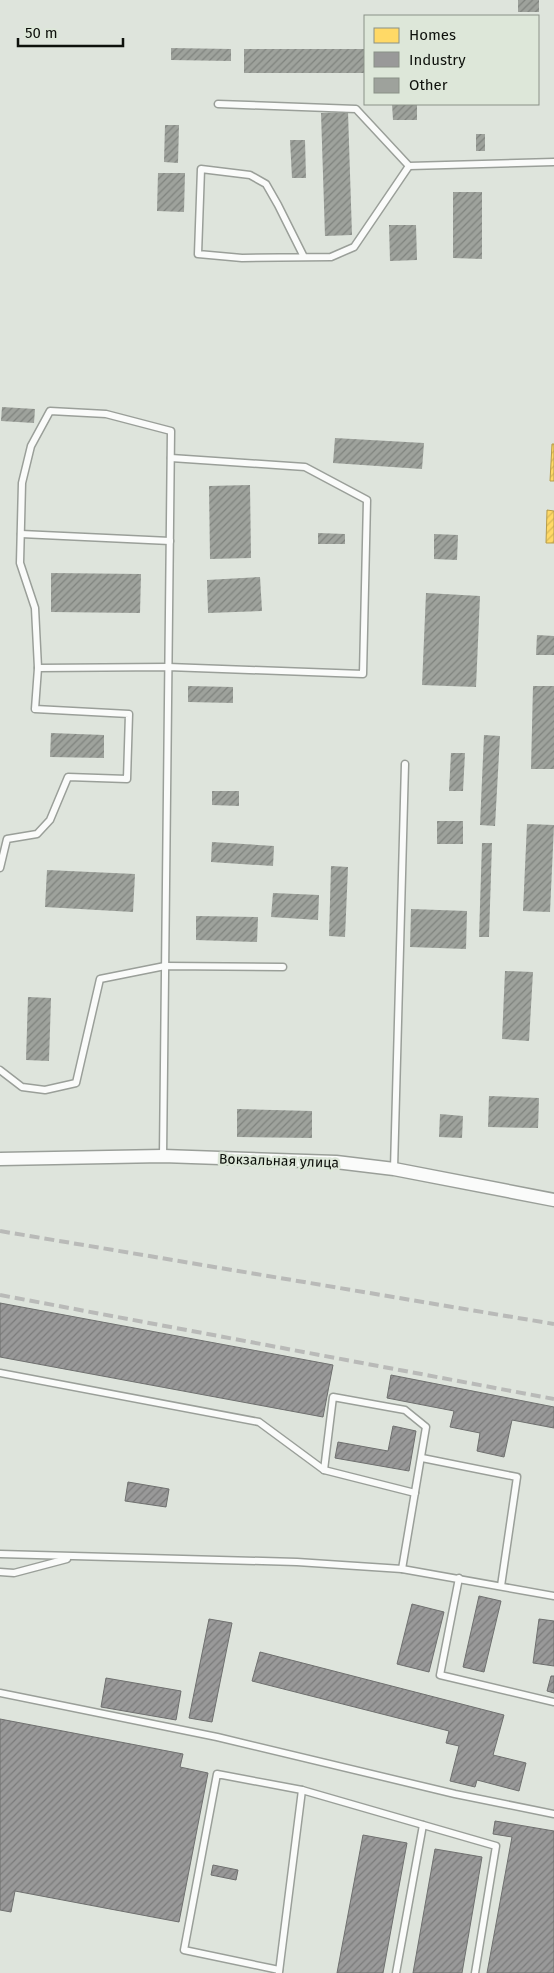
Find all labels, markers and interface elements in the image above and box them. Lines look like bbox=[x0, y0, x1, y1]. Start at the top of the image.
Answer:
scale bar bbox=[18, 15, 122, 47]
legend bbox=[364, 15, 539, 105]
text: 50 m bbox=[25, 24, 58, 42]
text: Homes bbox=[409, 26, 456, 44]
text: Industry bbox=[409, 51, 466, 69]
text: Other bbox=[409, 76, 448, 94]
street label: Вокзальная улица bbox=[219, 1150, 339, 1172]

